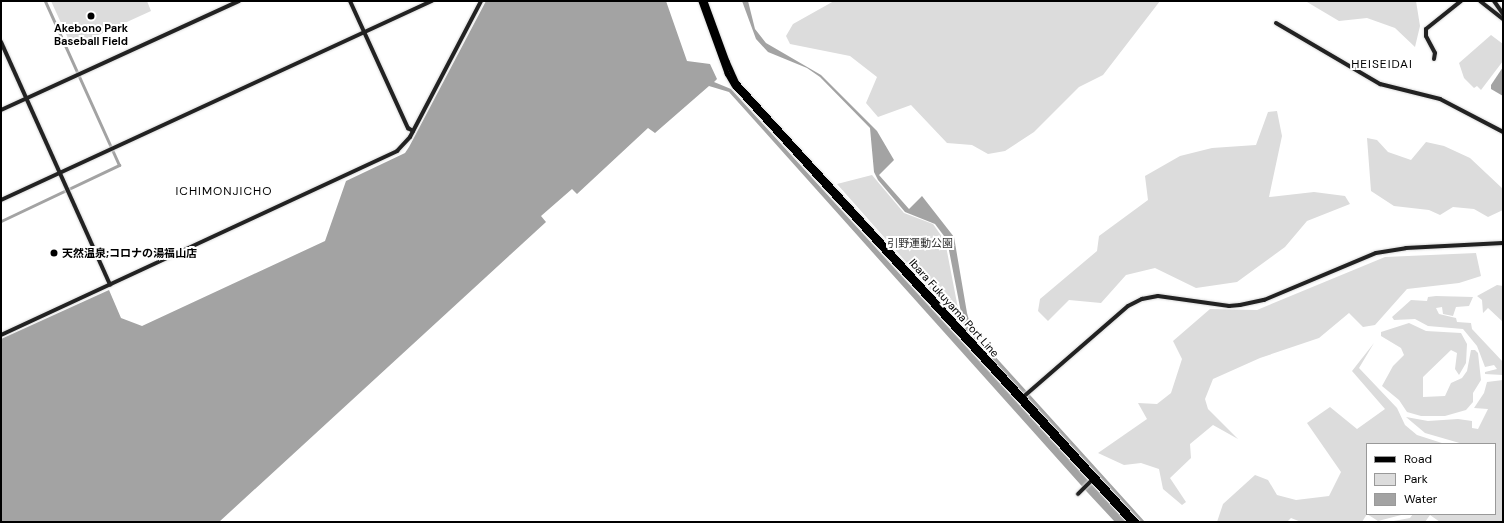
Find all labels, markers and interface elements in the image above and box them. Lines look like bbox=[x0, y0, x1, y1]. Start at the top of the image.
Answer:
marker: Akebono Park Baseball Field bbox=[86, 11, 96, 21]
place label: Akebono Park Baseball Field bbox=[54, 22, 128, 48]
district label: HEISEIDAI bbox=[1351, 58, 1413, 72]
district label: ICHIMONJICHO bbox=[176, 185, 272, 199]
park label: 引野運動公園 bbox=[887, 236, 953, 250]
place label: 天然温泉;コロナの湯福山店 bbox=[62, 246, 197, 260]
marker: 天然温泉;コロナの湯福山店 bbox=[49, 248, 59, 258]
street label: Ibara Fukuyama Port Line bbox=[906, 256, 1002, 360]
legend bbox=[1366, 443, 1496, 515]
text: Road bbox=[1404, 451, 1432, 467]
text: Park bbox=[1404, 471, 1428, 487]
text: Water bbox=[1404, 491, 1437, 507]

